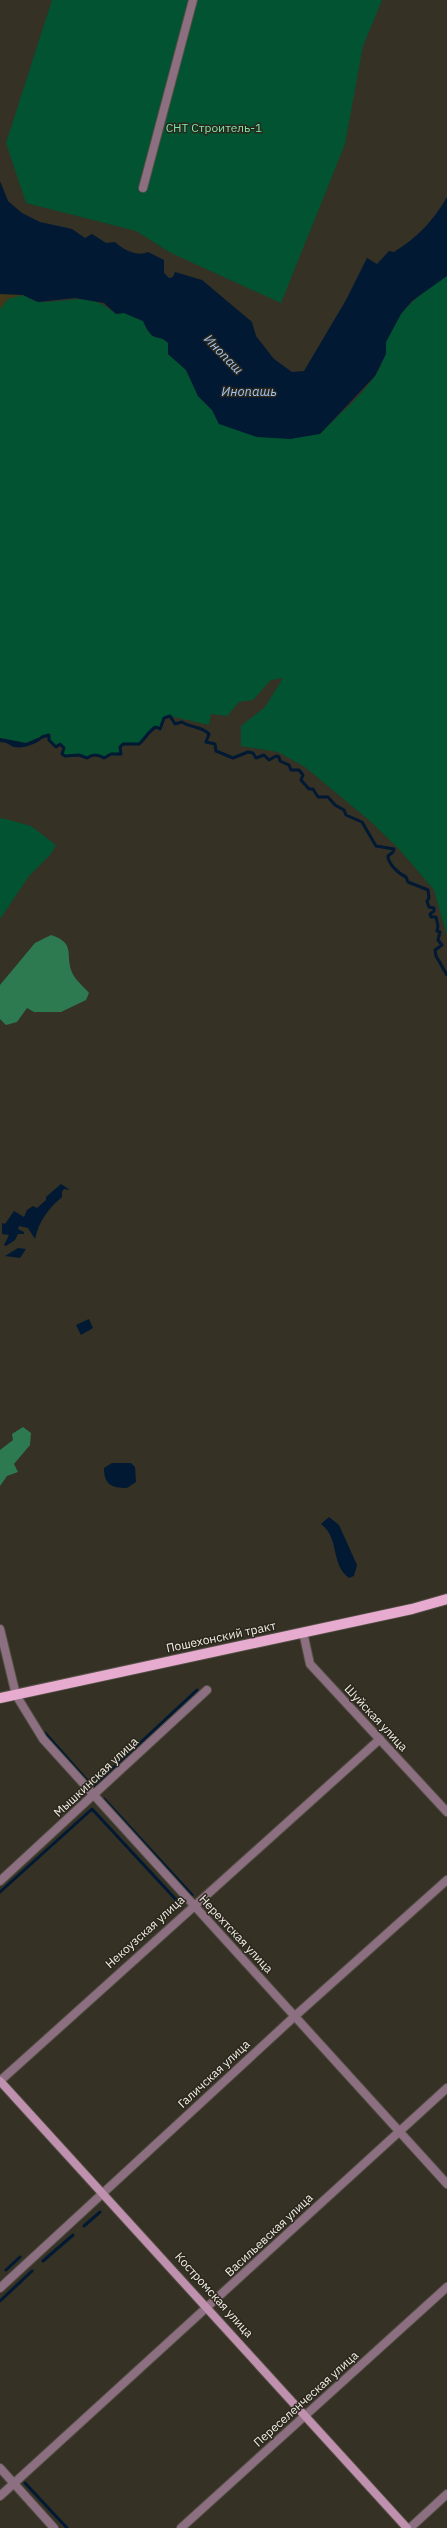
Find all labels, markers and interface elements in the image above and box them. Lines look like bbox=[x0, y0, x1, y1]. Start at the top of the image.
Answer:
park label: СНТ Строитель-1 bbox=[166, 120, 262, 135]
water label: Инопаш bbox=[200, 331, 247, 378]
water label: Инопашь bbox=[221, 383, 277, 400]
street label: Пошехонский тракт bbox=[165, 1617, 277, 1655]
street label: Шуйская улица bbox=[342, 1681, 412, 1755]
street label: Мышкинская улица bbox=[50, 1733, 141, 1820]
street label: Нерехтская улица bbox=[196, 1891, 277, 1976]
street label: Некоузская улица bbox=[102, 1892, 188, 1971]
street label: Галичская улица bbox=[174, 2036, 253, 2111]
street label: Васильевская улица bbox=[221, 2190, 316, 2279]
street label: Костромская улица bbox=[172, 2249, 257, 2341]
street label: Переселенческая улица bbox=[250, 2347, 362, 2450]

